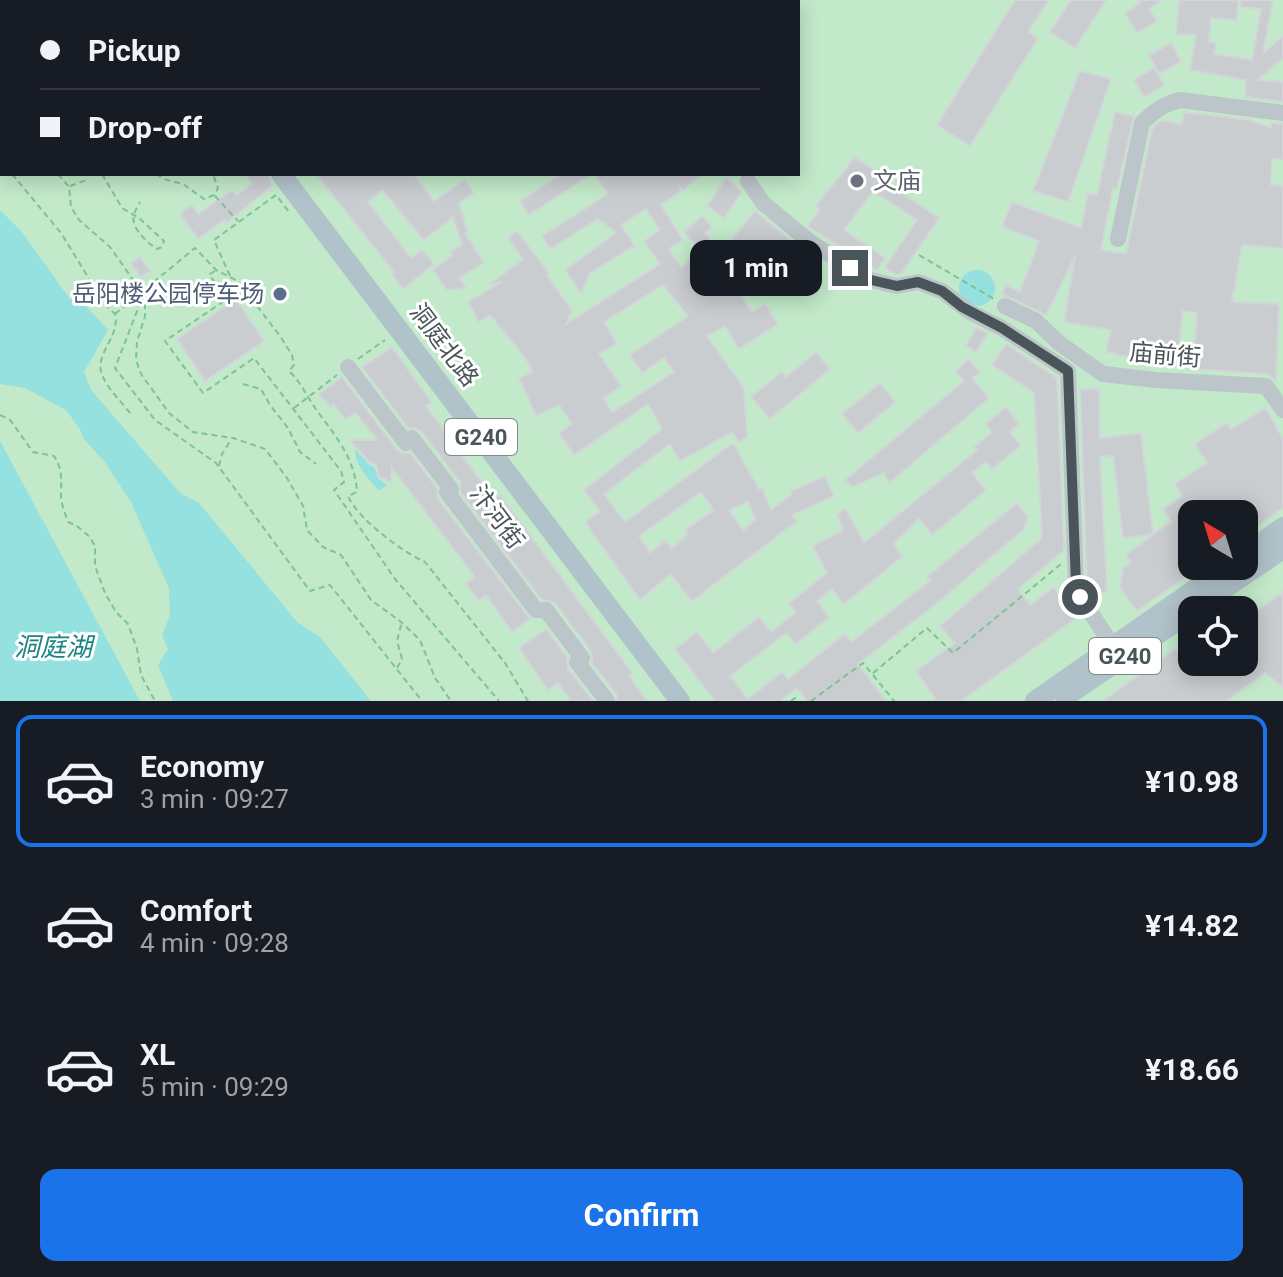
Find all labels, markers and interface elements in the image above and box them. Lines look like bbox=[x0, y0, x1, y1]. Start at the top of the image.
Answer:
text: Pickup bbox=[88, 33, 181, 68]
text: Drop-off bbox=[88, 110, 202, 145]
place label: 文庙 bbox=[873, 167, 921, 195]
marker: 文庙 bbox=[848, 172, 866, 190]
callout: 1 min bbox=[690, 240, 822, 296]
route end bbox=[832, 250, 868, 286]
text: 1 min bbox=[723, 253, 789, 283]
place label: 岳阳楼公园停车场 bbox=[72, 280, 264, 308]
marker: 岳阳楼公园停车场 bbox=[271, 285, 289, 303]
street label: 洞庭北路 bbox=[404, 298, 484, 392]
street label: 庙前街 bbox=[1128, 338, 1202, 372]
road number: G240 bbox=[445, 419, 517, 455]
street label: 汴河街 bbox=[464, 480, 530, 554]
north arrow bbox=[1178, 500, 1258, 580]
map controls bbox=[1178, 500, 1258, 676]
route start bbox=[1062, 579, 1098, 615]
button: locate bbox=[1178, 596, 1258, 676]
water label: 洞庭湖 bbox=[14, 632, 96, 662]
road number: G240 bbox=[1089, 638, 1161, 674]
icon: car bbox=[44, 745, 116, 817]
text: Economy bbox=[140, 749, 264, 784]
text: ¥10.98 bbox=[1145, 764, 1239, 799]
text: 3 min · 09:27 bbox=[140, 784, 289, 814]
icon: car bbox=[44, 889, 116, 961]
text: Comfort bbox=[140, 893, 252, 928]
text: ¥14.82 bbox=[1145, 908, 1239, 943]
text: 4 min · 09:28 bbox=[140, 928, 289, 958]
icon: car bbox=[44, 1033, 116, 1105]
text: XL bbox=[140, 1037, 175, 1072]
text: ¥18.66 bbox=[1145, 1052, 1239, 1087]
text: 5 min · 09:29 bbox=[140, 1072, 289, 1102]
button: Confirm bbox=[40, 1169, 1243, 1261]

